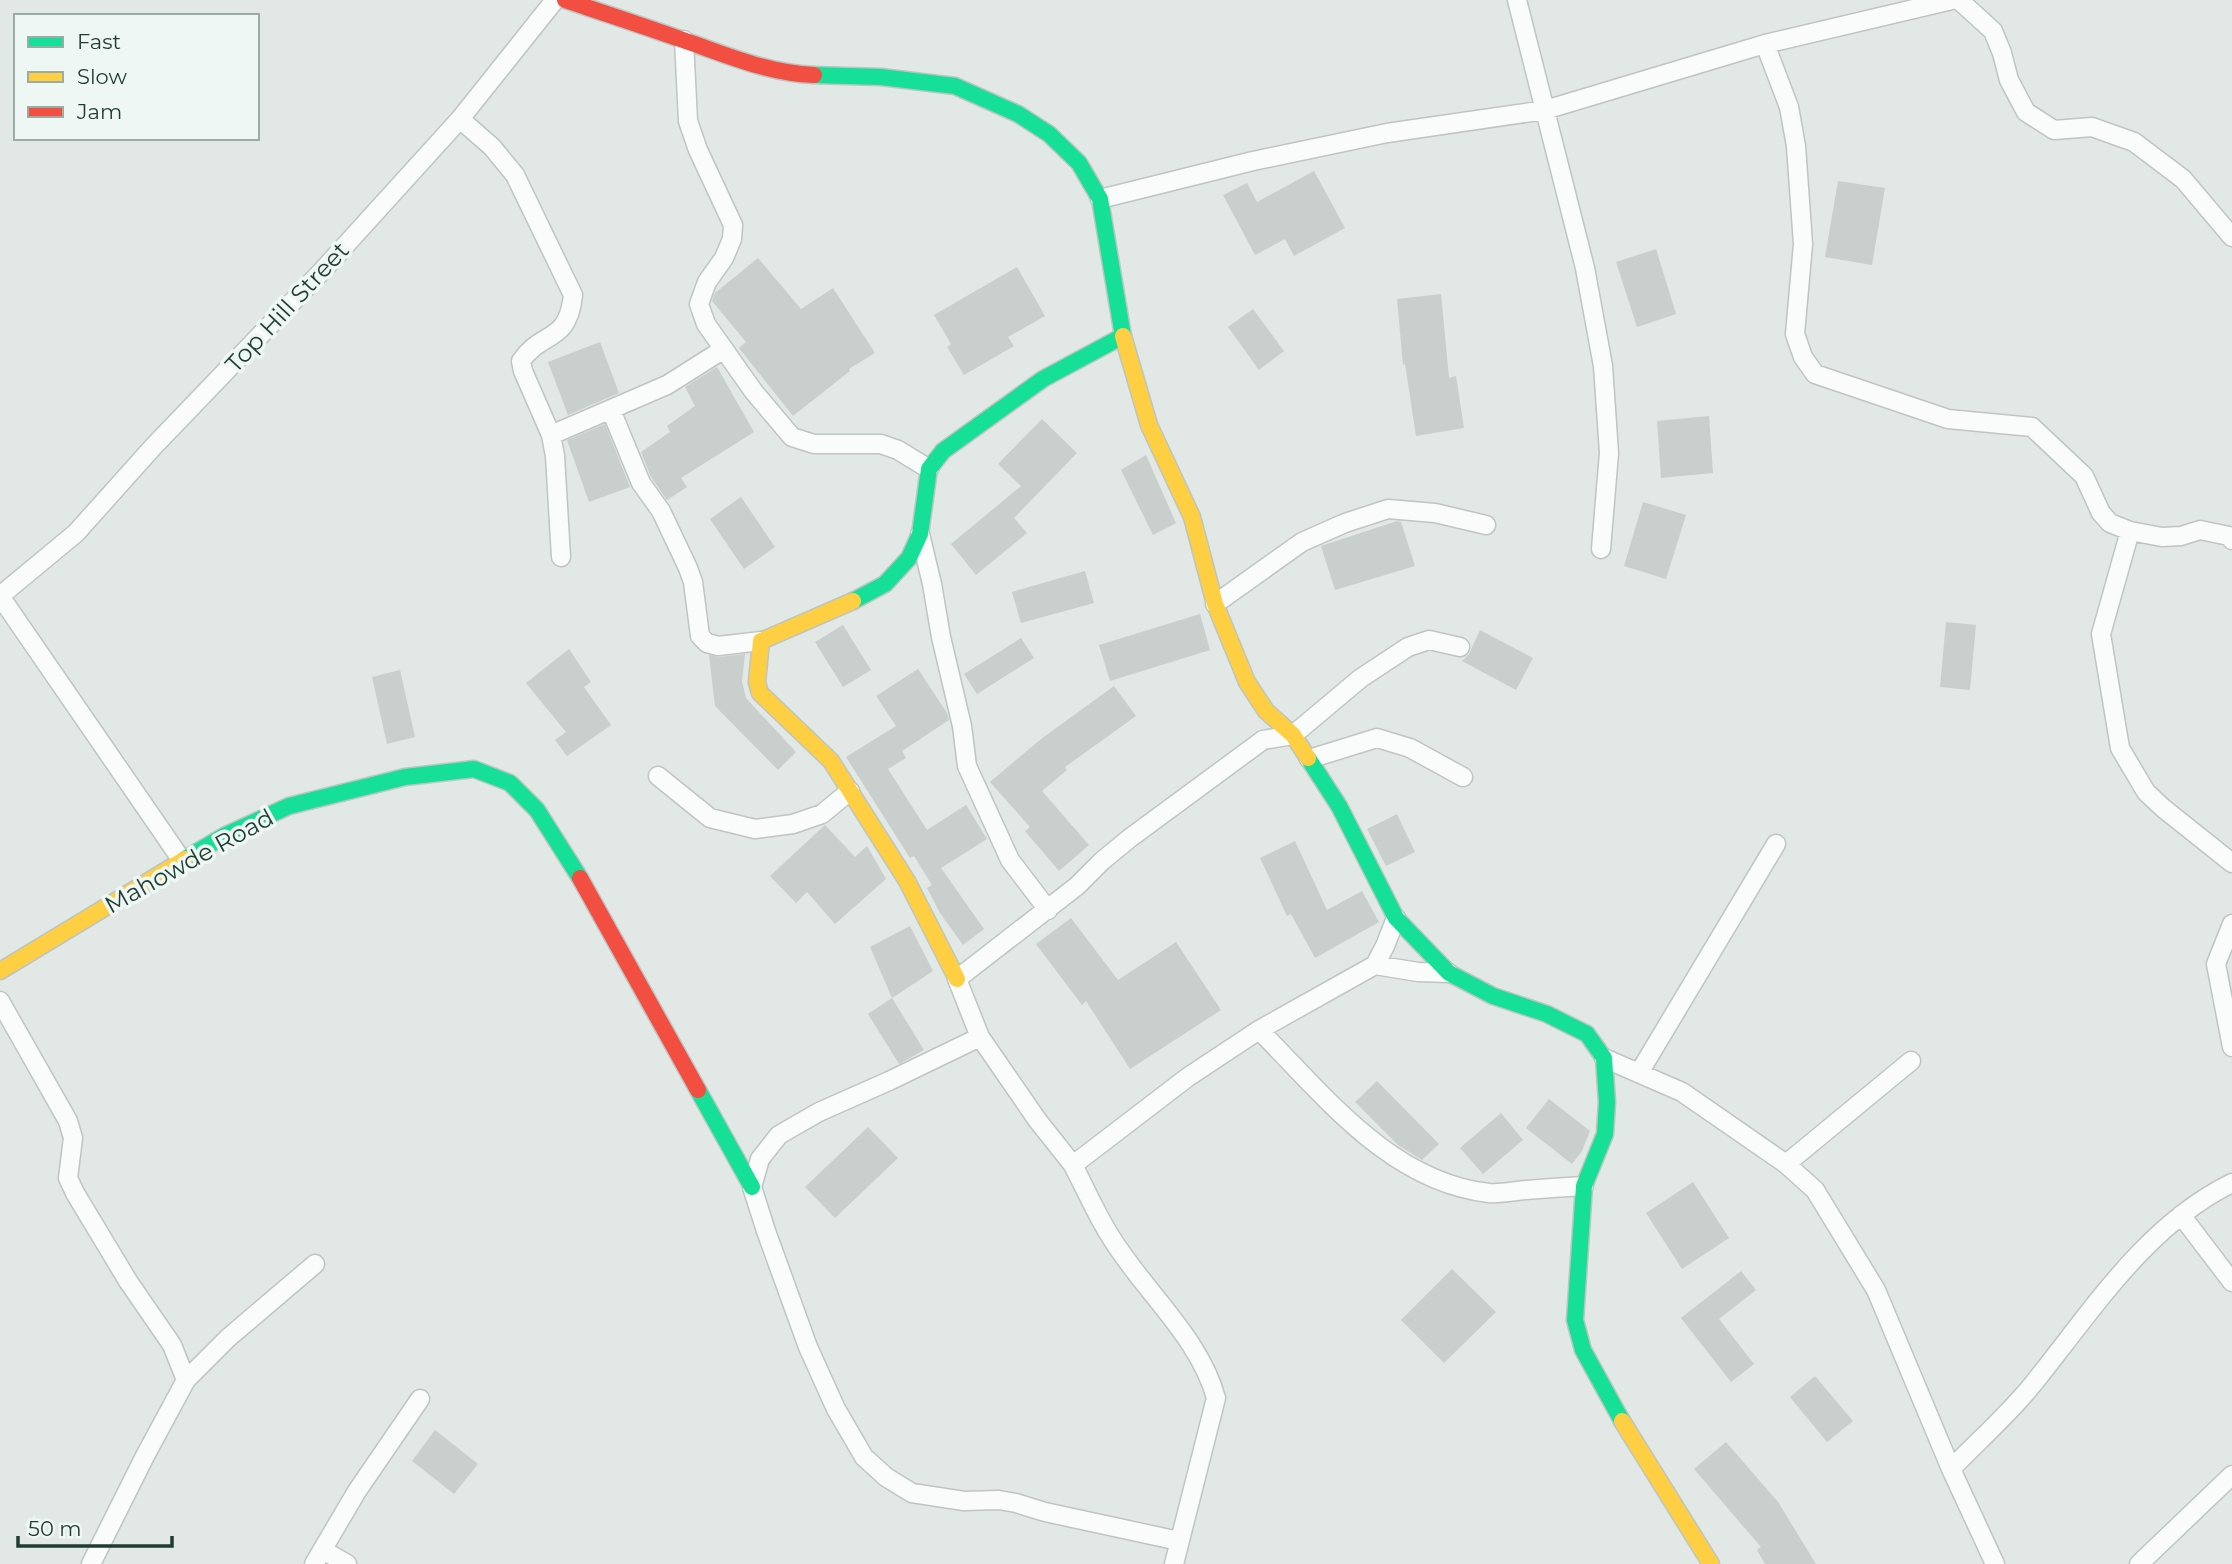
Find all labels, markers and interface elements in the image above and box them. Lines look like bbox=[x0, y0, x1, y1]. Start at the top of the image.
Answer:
legend bbox=[14, 14, 259, 140]
text: Fast bbox=[77, 29, 121, 54]
text: Slow bbox=[77, 64, 127, 89]
text: Jam bbox=[76, 99, 122, 124]
street label: Top Hill Street bbox=[219, 236, 355, 378]
street label: Mahowde Road bbox=[100, 803, 278, 919]
scale bar bbox=[18, 1504, 172, 1548]
text: 50 m bbox=[28, 1516, 82, 1541]

